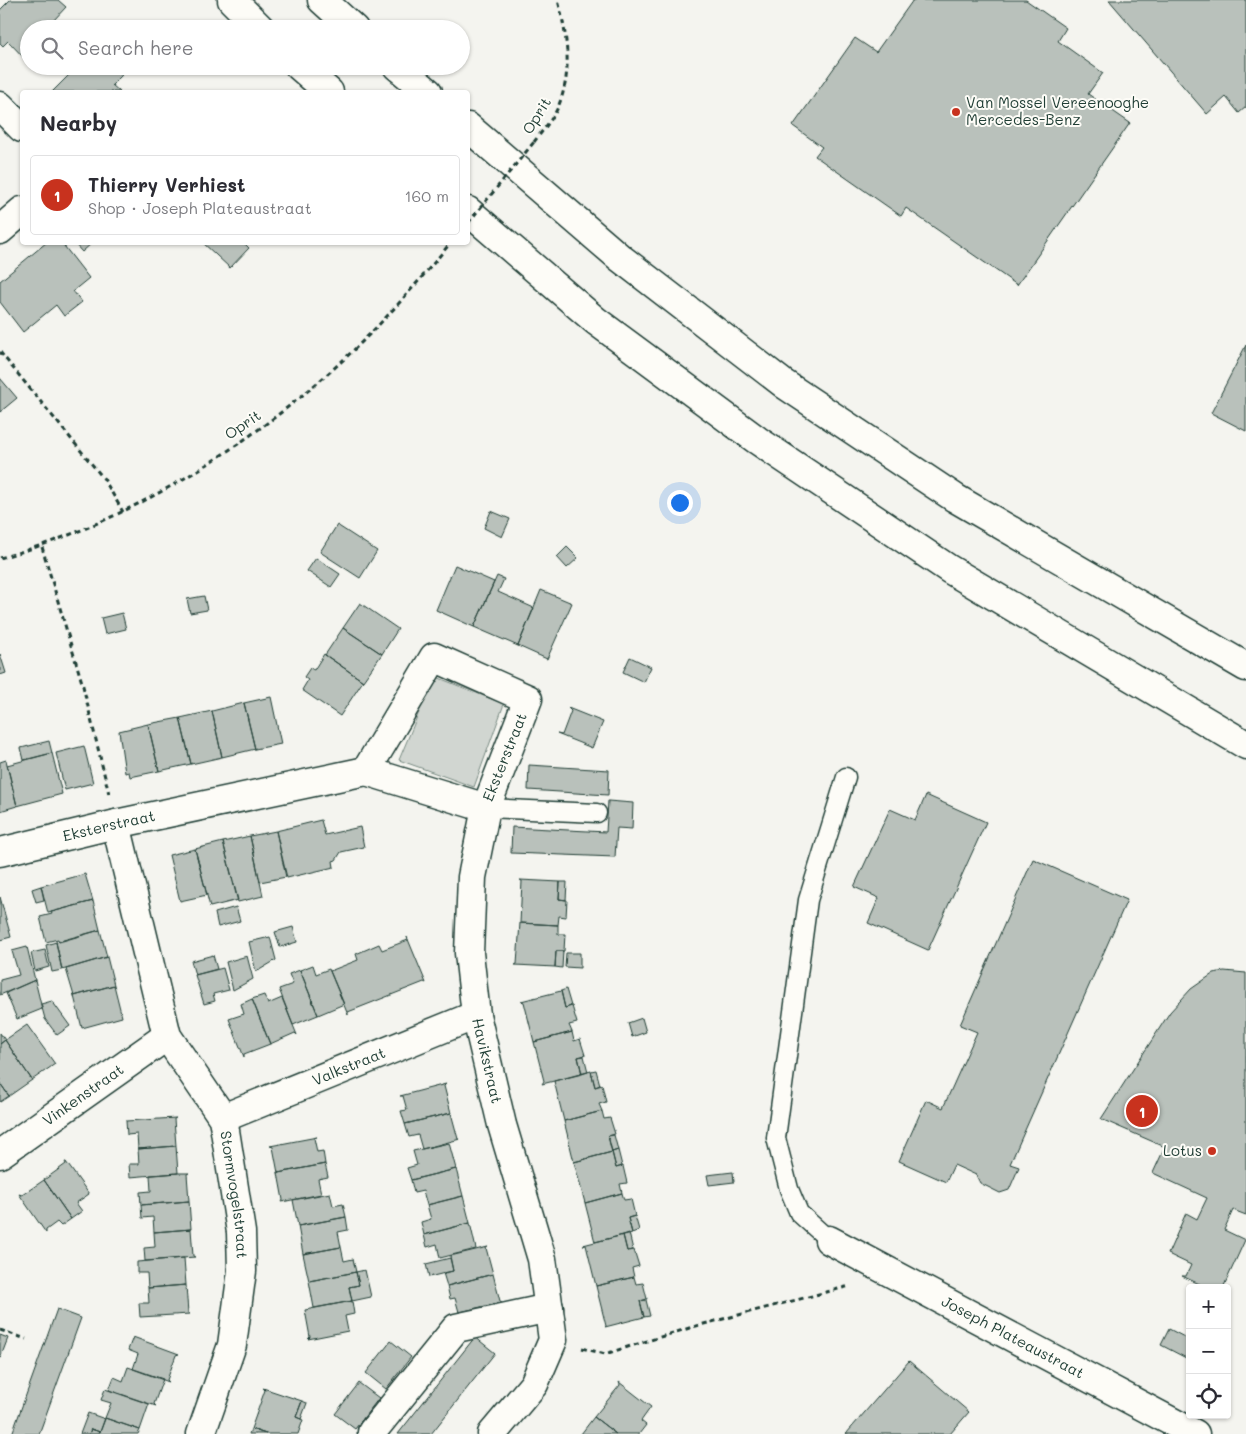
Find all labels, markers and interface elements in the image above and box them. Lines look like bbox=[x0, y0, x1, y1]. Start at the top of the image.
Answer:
search box bbox=[20, 20, 470, 75]
icon: search bbox=[38, 34, 66, 62]
text: Search here bbox=[78, 35, 194, 60]
place label: Van Mossel Vereenooghe Mercedes-Benz bbox=[966, 92, 1149, 129]
street label: Oprit bbox=[517, 93, 555, 138]
marker: Van Mossel Vereenooghe Mercedes-Benz bbox=[950, 106, 962, 118]
text: Nearby bbox=[40, 109, 117, 136]
text: Thierry Verhiest bbox=[88, 172, 246, 197]
text: 1 bbox=[53, 185, 61, 206]
text: 160 m bbox=[404, 185, 449, 206]
text: Shop · Joseph Plateaustraat bbox=[88, 197, 312, 218]
street label: Oprit bbox=[220, 405, 265, 444]
your location bbox=[667, 490, 693, 516]
street label: Eksterstraat bbox=[477, 709, 531, 804]
street label: Eksterstraat bbox=[61, 805, 157, 846]
street label: Havikstraat bbox=[468, 1016, 508, 1105]
street label: Valkstraat bbox=[309, 1042, 388, 1090]
street label: Vinkenstraat bbox=[38, 1059, 127, 1130]
pin: 1 bbox=[1126, 1092, 1158, 1130]
street label: Stormvogelstraat bbox=[216, 1129, 253, 1259]
place label: Lotus bbox=[1163, 1140, 1202, 1160]
marker: Lotus bbox=[1206, 1145, 1218, 1157]
map controls bbox=[1186, 1284, 1231, 1419]
button: + bbox=[1186, 1284, 1231, 1329]
street label: Joseph Plateaustraat bbox=[938, 1290, 1088, 1383]
button: − bbox=[1186, 1329, 1231, 1374]
button: locate bbox=[1186, 1374, 1231, 1419]

